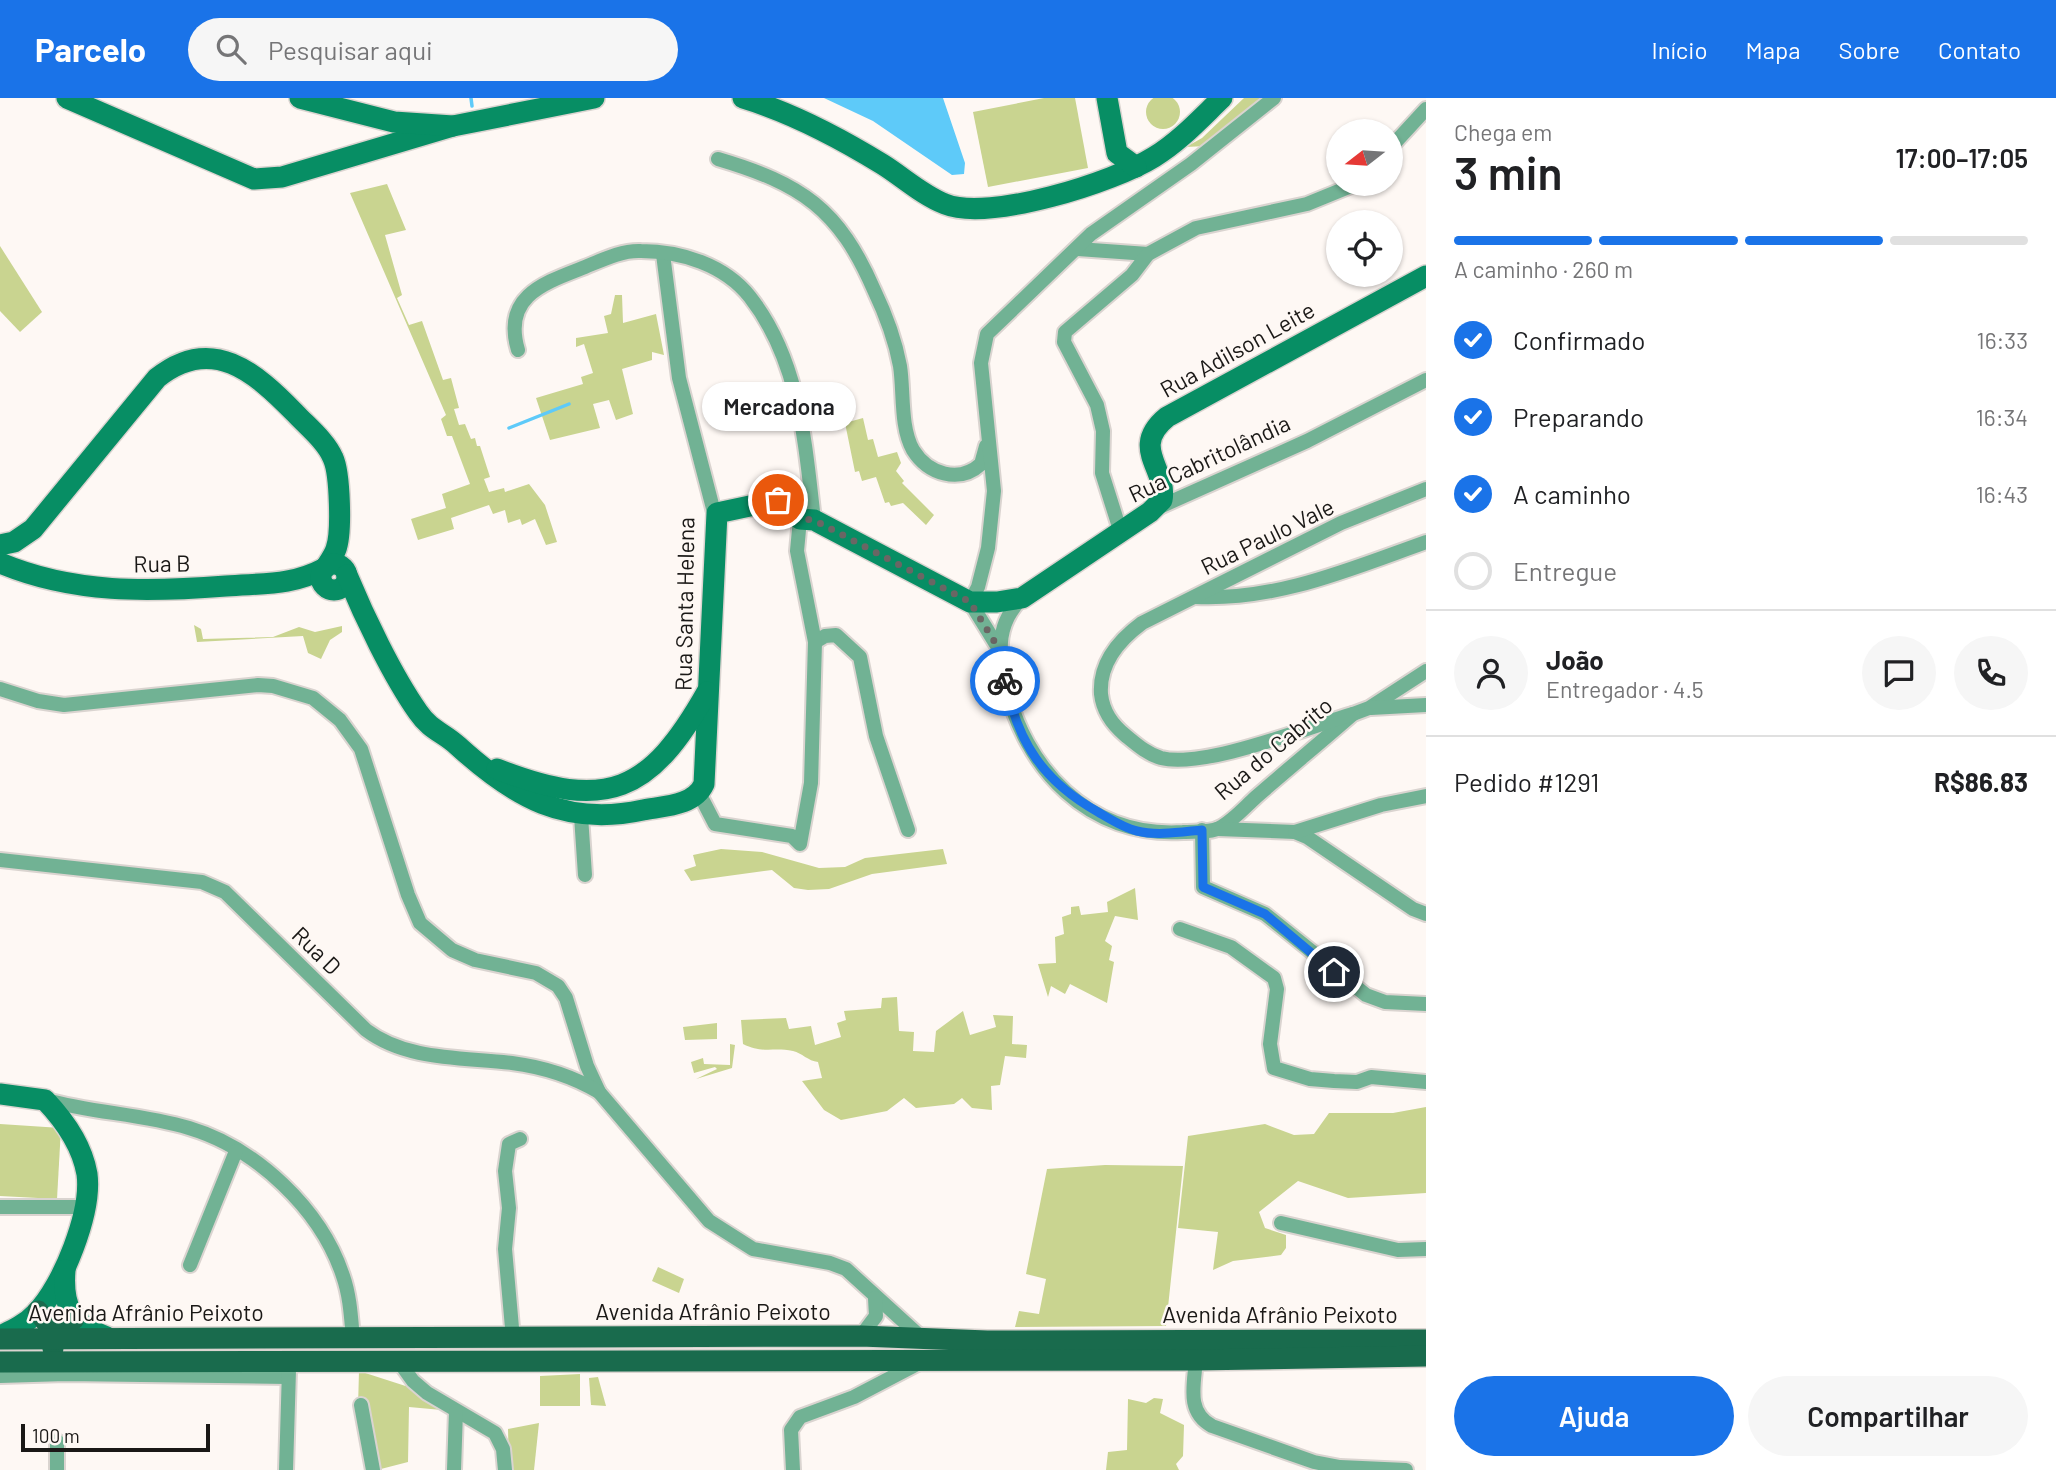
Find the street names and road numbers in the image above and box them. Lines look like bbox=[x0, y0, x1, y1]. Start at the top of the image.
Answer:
street label: Rua Adilson Leite bbox=[1155, 295, 1319, 403]
street label: Rua Cabritolândia bbox=[1124, 408, 1294, 508]
street label: Rua Paulo Vale bbox=[1196, 492, 1338, 580]
street label: Rua Santa Helena bbox=[668, 517, 700, 691]
street label: Rua B bbox=[133, 549, 191, 577]
street label: Rua do Cabrito bbox=[1208, 691, 1338, 805]
street label: Rua D bbox=[287, 920, 347, 980]
street label: Avenida Afrânio Peixoto bbox=[595, 1297, 831, 1325]
street label: Avenida Afrânio Peixoto bbox=[28, 1298, 264, 1326]
street label: Avenida Afrânio Peixoto bbox=[1162, 1300, 1398, 1328]

